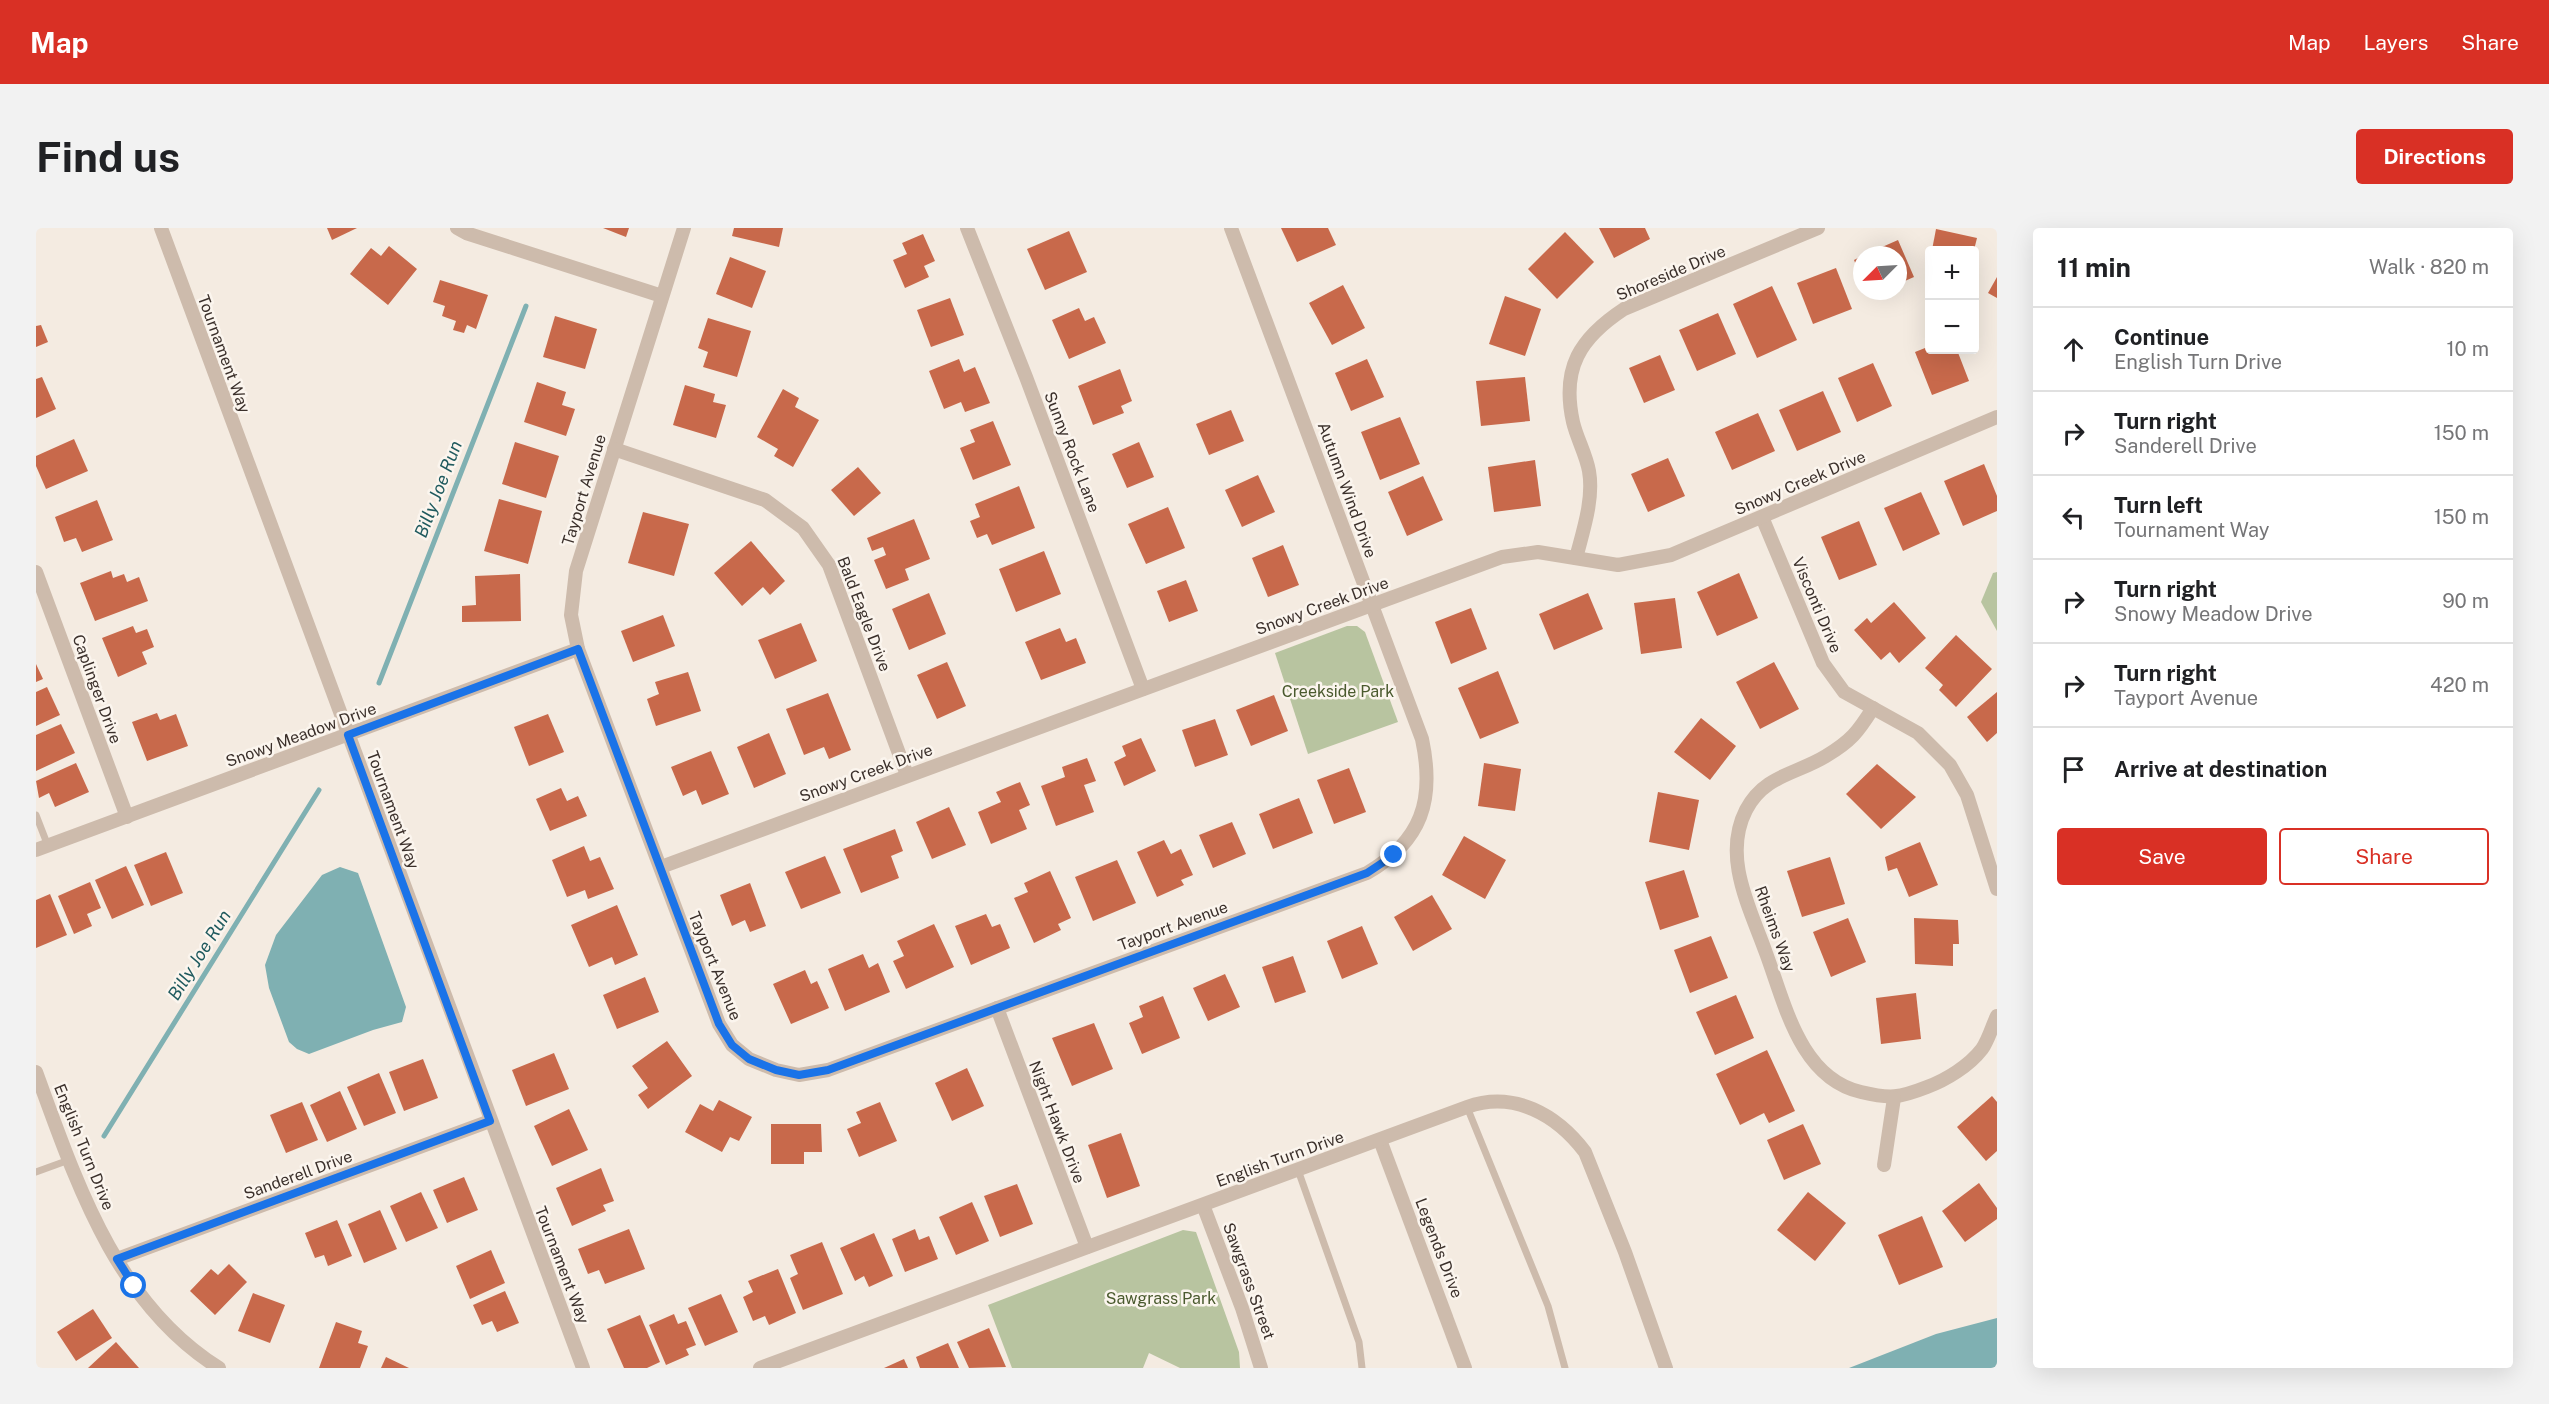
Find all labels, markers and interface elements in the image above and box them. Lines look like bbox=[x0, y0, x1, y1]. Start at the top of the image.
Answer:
text: Map bbox=[30, 26, 89, 59]
text: Map bbox=[2288, 30, 2331, 55]
text: Layers bbox=[2364, 30, 2428, 55]
text: Share bbox=[2461, 30, 2519, 55]
button: Directions bbox=[2356, 129, 2513, 184]
text: Find us bbox=[36, 132, 180, 181]
street label: Shoreside Drive bbox=[1613, 241, 1729, 305]
north arrow bbox=[1853, 246, 1907, 300]
map controls bbox=[1925, 246, 1979, 354]
button: + bbox=[1925, 246, 1979, 300]
text: 11 min bbox=[2057, 252, 2131, 283]
text: Walk · 820 m bbox=[2369, 255, 2489, 279]
street label: Tournament Way bbox=[194, 292, 254, 416]
button: − bbox=[1925, 300, 1979, 354]
text: Continue bbox=[2114, 324, 2209, 350]
icon: ahead bbox=[2057, 333, 2090, 366]
text: 10 m bbox=[2446, 337, 2489, 361]
text: English Turn Drive bbox=[2114, 350, 2282, 374]
street label: Sunny Rock Lane bbox=[1040, 389, 1104, 515]
text: Turn right bbox=[2114, 408, 2217, 434]
icon: right bbox=[2057, 417, 2090, 450]
street label: Autumn Wind Drive bbox=[1314, 420, 1380, 560]
text: 150 m bbox=[2434, 421, 2489, 445]
street label: Tayport Avenue bbox=[558, 432, 610, 548]
text: Sanderell Drive bbox=[2114, 434, 2257, 458]
water label: Billy Joe Run bbox=[410, 438, 466, 540]
street label: Snowy Creek Drive bbox=[1732, 447, 1868, 519]
text: Turn left bbox=[2114, 492, 2203, 518]
icon: left bbox=[2057, 501, 2090, 534]
text: 150 m bbox=[2434, 505, 2489, 529]
text: Tournament Way bbox=[2114, 518, 2269, 542]
street label: Bald Eagle Drive bbox=[833, 554, 895, 674]
street label: Visconti Drive bbox=[1788, 554, 1846, 656]
street label: Snowy Creek Drive bbox=[1253, 573, 1391, 639]
text: Turn right bbox=[2114, 576, 2217, 602]
icon: right bbox=[2057, 585, 2090, 618]
text: 90 m bbox=[2442, 589, 2489, 613]
text: Snowy Meadow Drive bbox=[2114, 602, 2313, 626]
street label: Caplinger Drive bbox=[68, 632, 126, 746]
text: Turn right bbox=[2114, 660, 2217, 686]
icon: right bbox=[2057, 669, 2090, 702]
text: 420 m bbox=[2430, 673, 2489, 697]
park label: Creekside Park bbox=[1282, 682, 1394, 701]
text: Tayport Avenue bbox=[2114, 686, 2258, 710]
street label: Snowy Meadow Drive bbox=[223, 699, 379, 771]
street label: Snowy Creek Drive bbox=[797, 740, 935, 806]
street label: Tournament Way bbox=[363, 748, 423, 872]
icon: arrive bbox=[2057, 753, 2090, 786]
text: Arrive at destination bbox=[2114, 756, 2327, 782]
button: Save bbox=[2057, 828, 2267, 885]
button: Share bbox=[2279, 828, 2489, 885]
route end bbox=[1380, 841, 1406, 867]
street label: Rheims Way bbox=[1751, 883, 1799, 975]
street label: Tayport Avenue bbox=[1116, 897, 1230, 955]
water label: Billy Joe Run bbox=[163, 906, 235, 1004]
street label: Tayport Avenue bbox=[685, 909, 745, 1023]
street label: Night Hawk Drive bbox=[1025, 1058, 1089, 1186]
street label: English Turn Drive bbox=[50, 1081, 118, 1213]
street label: English Turn Drive bbox=[1214, 1127, 1346, 1191]
street label: Sanderell Drive bbox=[241, 1147, 355, 1203]
street label: Legends Drive bbox=[1411, 1195, 1467, 1301]
street label: Tournament Way bbox=[531, 1204, 593, 1327]
street label: Sawgrass Street bbox=[1219, 1220, 1279, 1342]
route start bbox=[120, 1272, 146, 1298]
park label: Sawgrass Park bbox=[1106, 1289, 1216, 1308]

